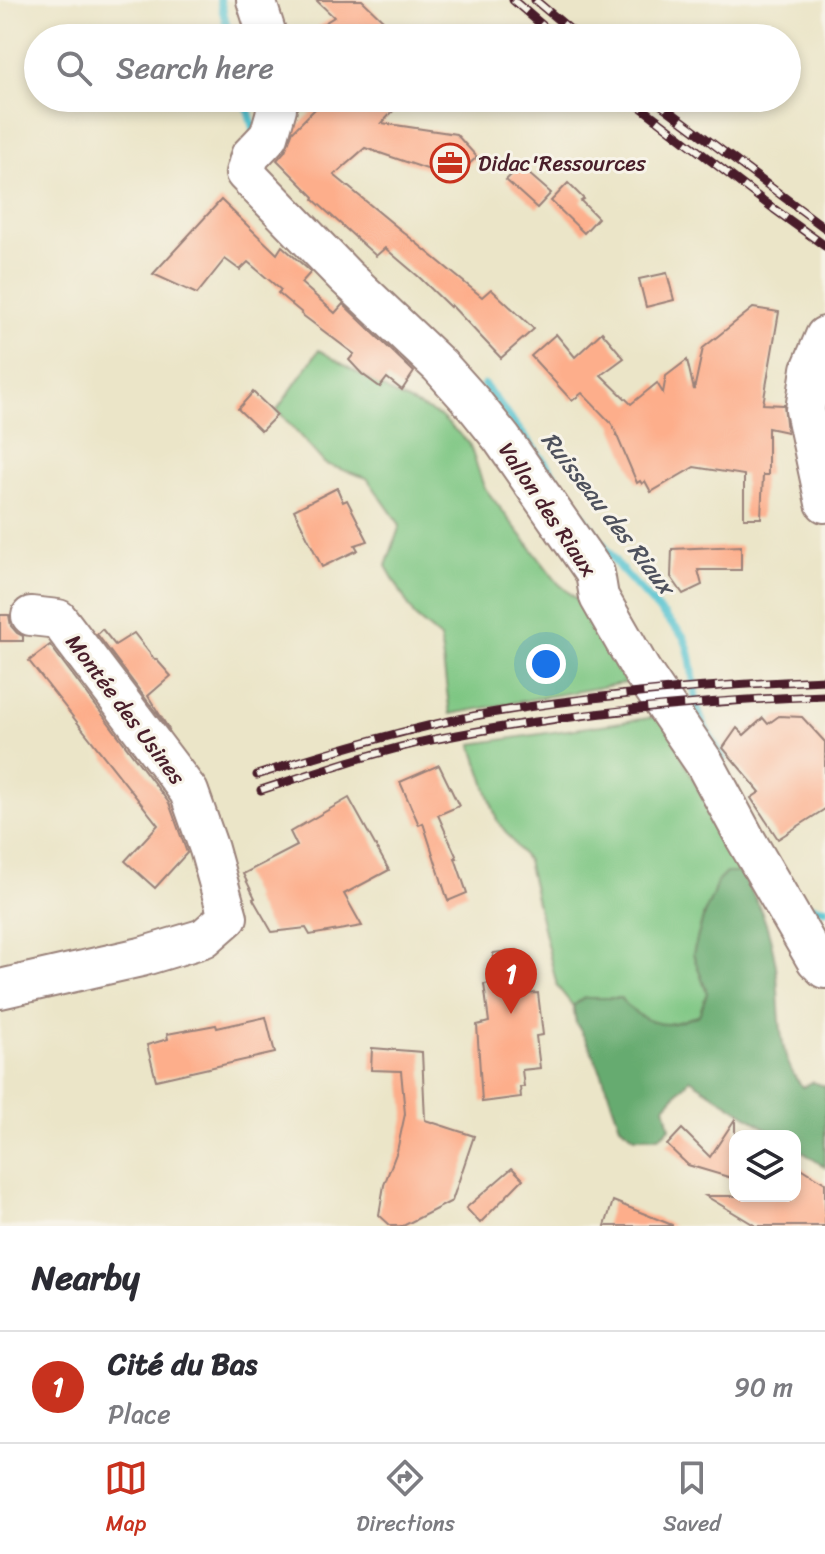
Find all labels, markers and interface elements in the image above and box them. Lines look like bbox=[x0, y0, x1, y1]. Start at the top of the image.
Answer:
search box bbox=[24, 24, 801, 112]
text: Search here bbox=[116, 41, 274, 95]
icon: search bbox=[52, 46, 96, 90]
office icon: Didac'Ressources bbox=[429, 142, 471, 184]
place label: Didac'Ressources bbox=[478, 144, 647, 183]
water label: Ruisseau des Riaux bbox=[530, 422, 688, 607]
street label: Vallon des Riaux bbox=[488, 434, 608, 585]
street label: Montée des Usines bbox=[56, 625, 196, 794]
your location bbox=[526, 644, 566, 684]
pin: 1 bbox=[485, 948, 537, 1014]
map controls bbox=[729, 1130, 801, 1202]
button: layers bbox=[729, 1130, 801, 1202]
text: Nearby bbox=[32, 1248, 140, 1308]
text: Cité du Bas bbox=[108, 1337, 257, 1391]
text: 1 bbox=[52, 1364, 64, 1410]
text: 90 m bbox=[734, 1364, 793, 1410]
text: Place bbox=[108, 1391, 171, 1437]
tab: Map bbox=[104, 1456, 148, 1543]
tab: Directions bbox=[356, 1456, 455, 1543]
tab: Saved bbox=[663, 1456, 721, 1543]

